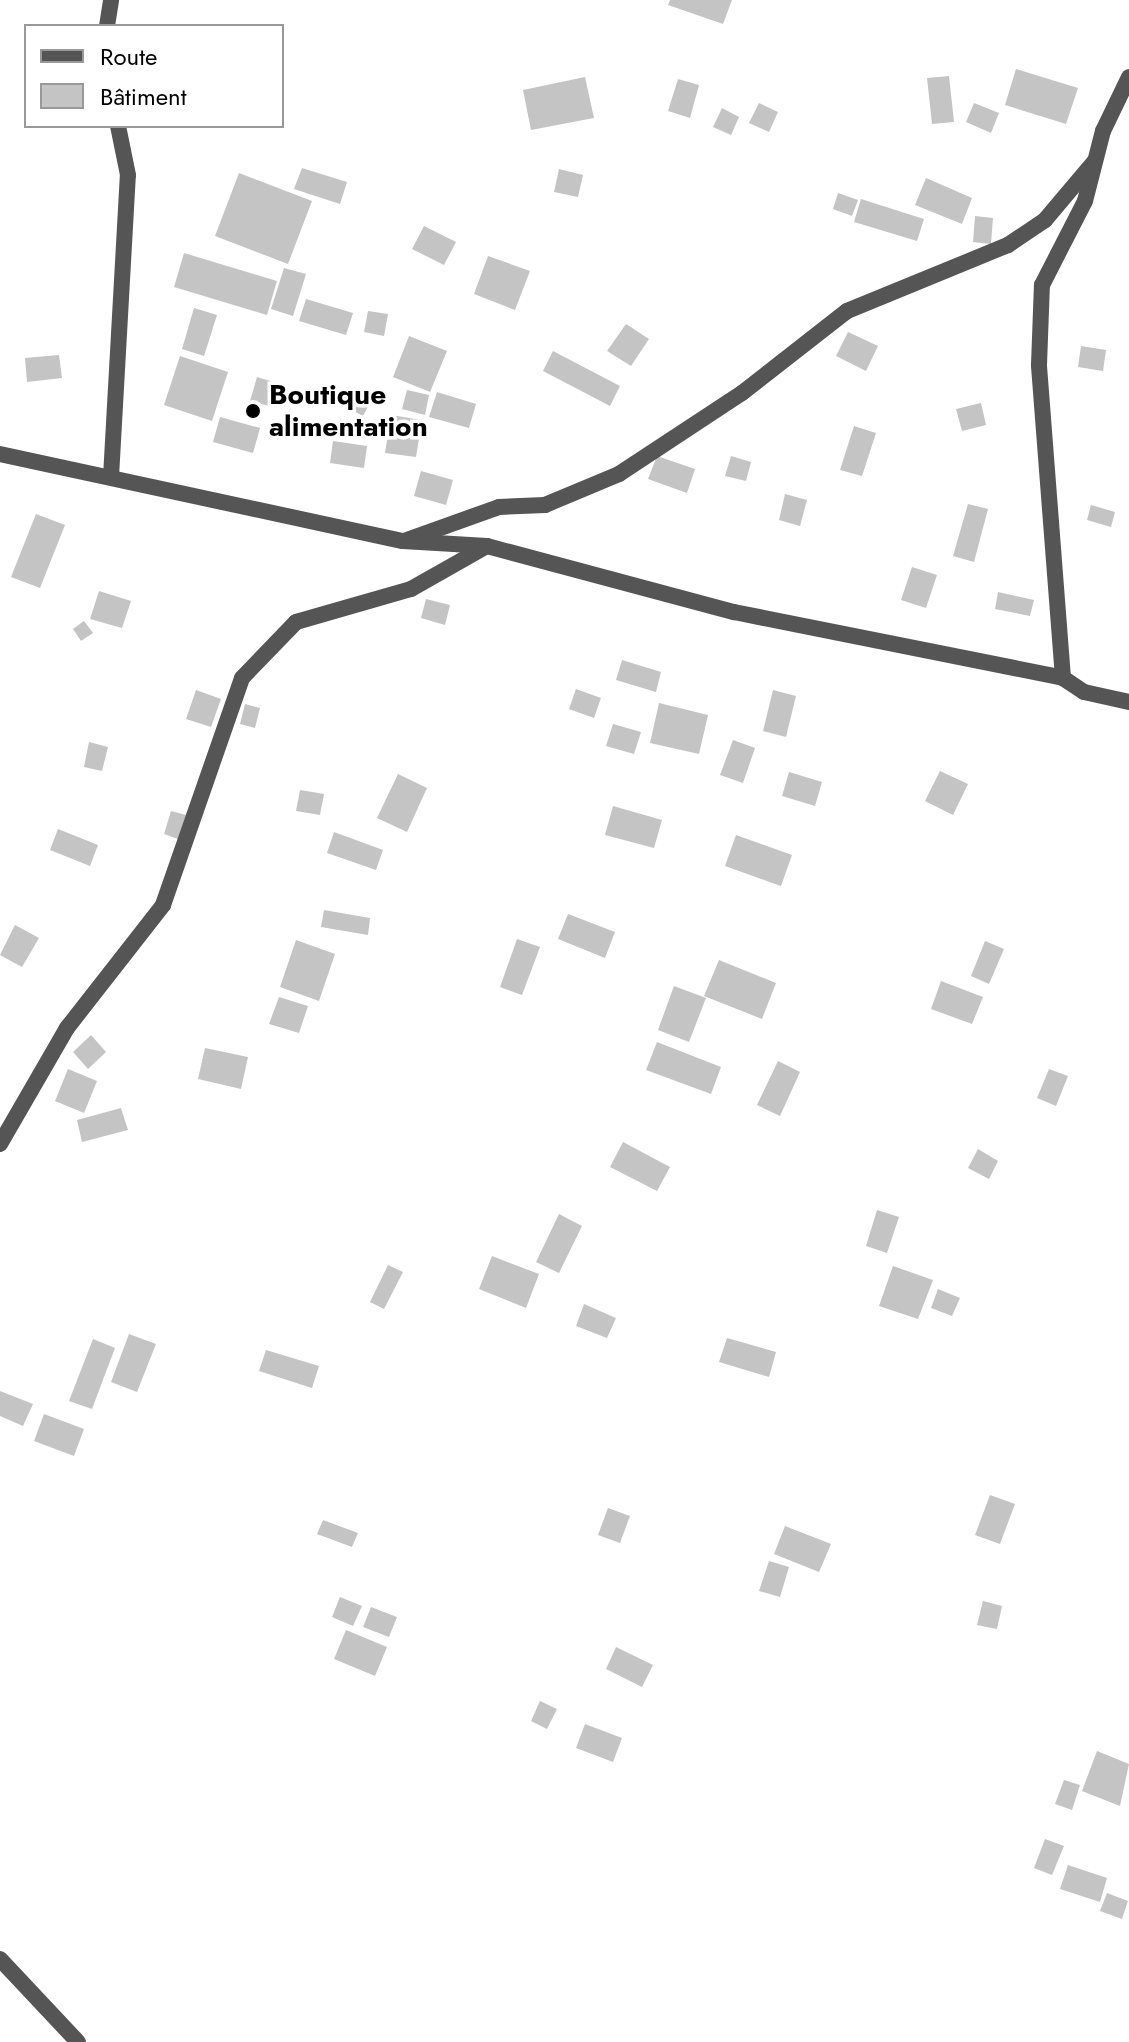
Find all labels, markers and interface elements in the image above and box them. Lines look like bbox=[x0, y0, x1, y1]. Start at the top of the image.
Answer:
legend bbox=[24, 24, 284, 128]
text: Route bbox=[100, 39, 157, 74]
text: Bâtiment bbox=[100, 79, 186, 114]
place label: Boutique alimentation bbox=[269, 378, 428, 444]
marker: Boutique alimentation bbox=[244, 402, 262, 420]

